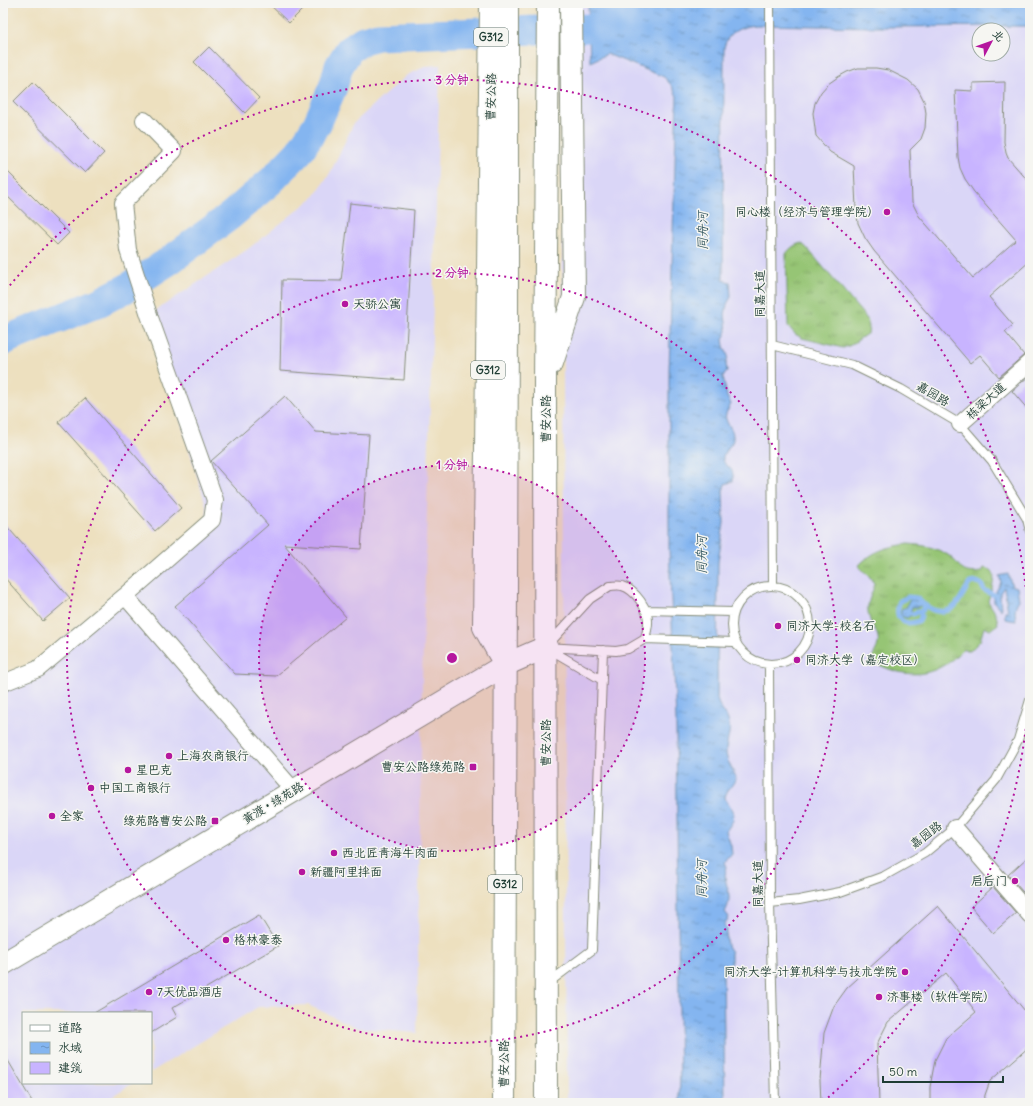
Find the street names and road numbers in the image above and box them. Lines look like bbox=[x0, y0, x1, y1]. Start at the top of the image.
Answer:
road number: G312 bbox=[474, 28, 508, 46]
street label: 曹安公路 bbox=[483, 73, 498, 121]
street label: 同嘉大道 bbox=[752, 270, 767, 318]
road number: G312 bbox=[471, 361, 505, 379]
street label: 嘉园路 bbox=[914, 378, 953, 409]
street label: 栋梁大道 bbox=[963, 379, 1009, 422]
street label: 曹安公路 bbox=[538, 395, 553, 443]
street label: 曹安公路 bbox=[538, 719, 553, 767]
street label: 黄渡 • 绿苑路 bbox=[239, 778, 306, 827]
street label: 嘉园路 bbox=[907, 818, 945, 851]
street label: 同嘉大道 bbox=[750, 860, 765, 908]
road number: G312 bbox=[488, 875, 522, 893]
street label: 曹安公路 bbox=[496, 1040, 511, 1088]

